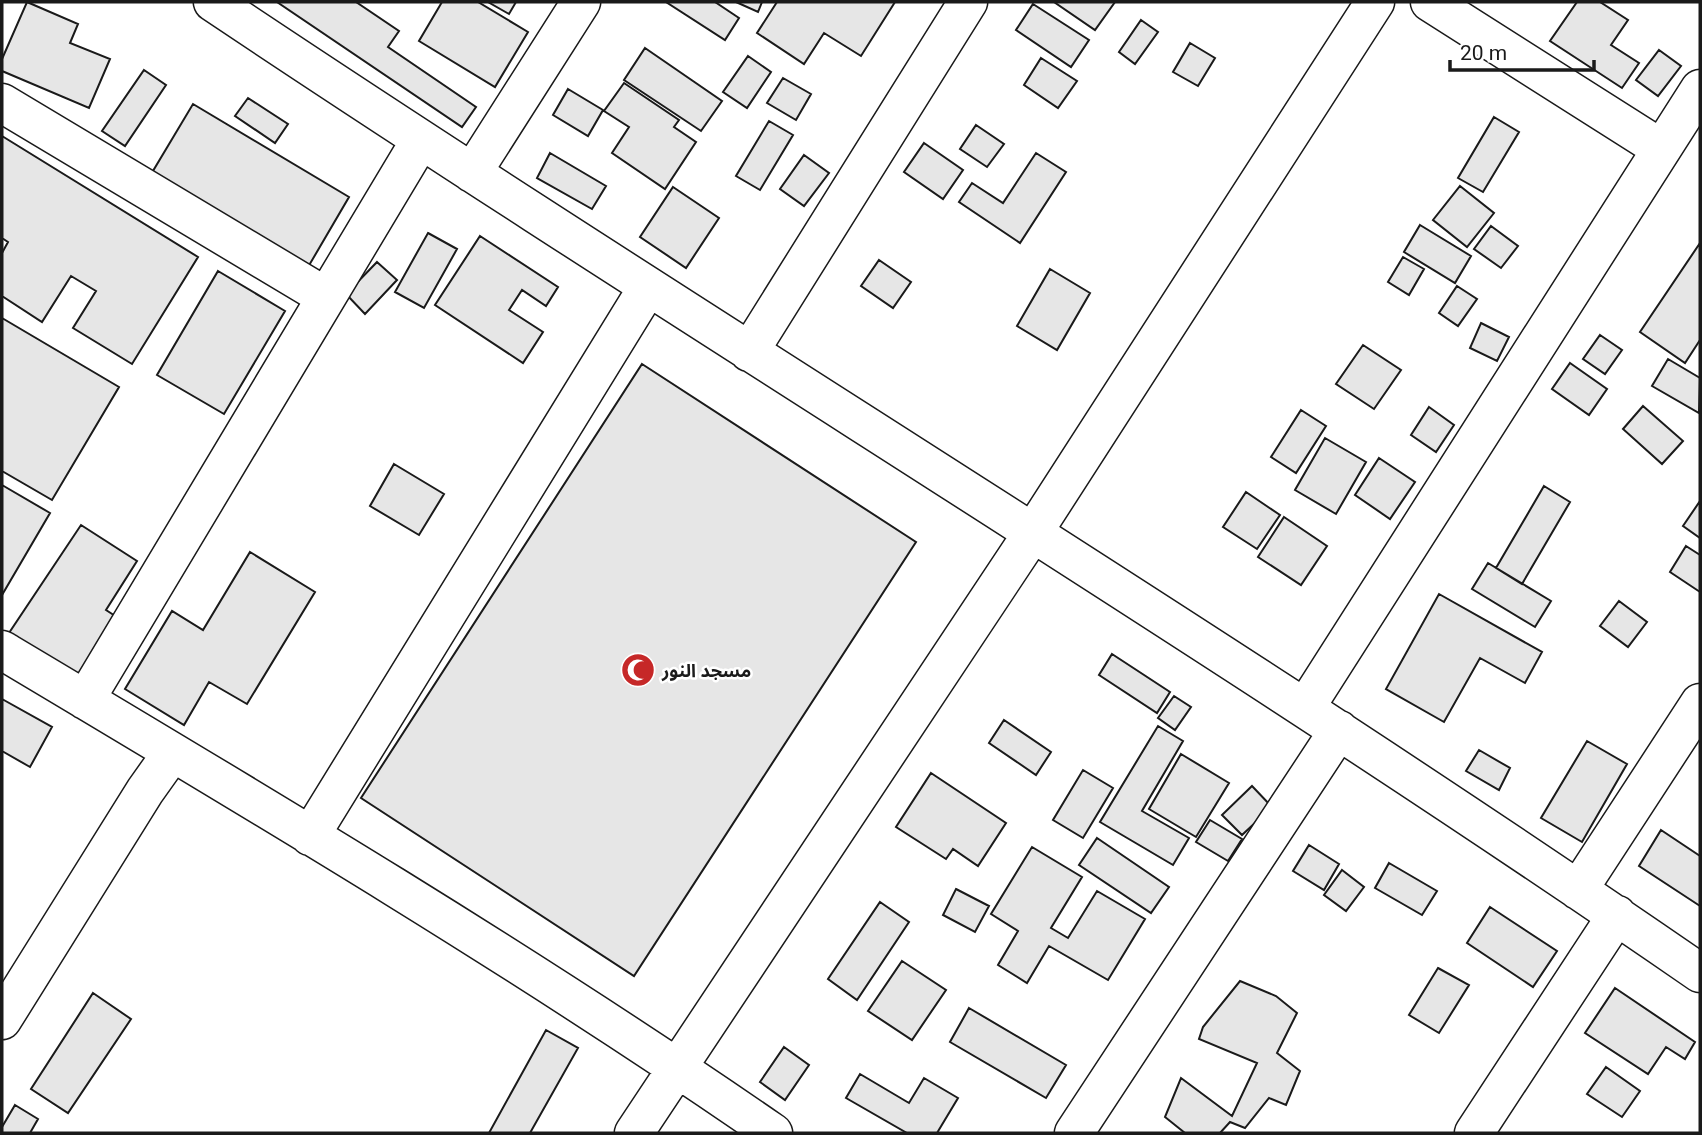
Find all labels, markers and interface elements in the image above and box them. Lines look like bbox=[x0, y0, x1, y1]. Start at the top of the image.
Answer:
scale bar bbox=[1450, 28, 1594, 72]
text: 20 m bbox=[1460, 41, 1507, 65]
mosque icon: مسجد النور bbox=[619, 651, 657, 689]
place label: مسجد النور bbox=[661, 660, 751, 682]

